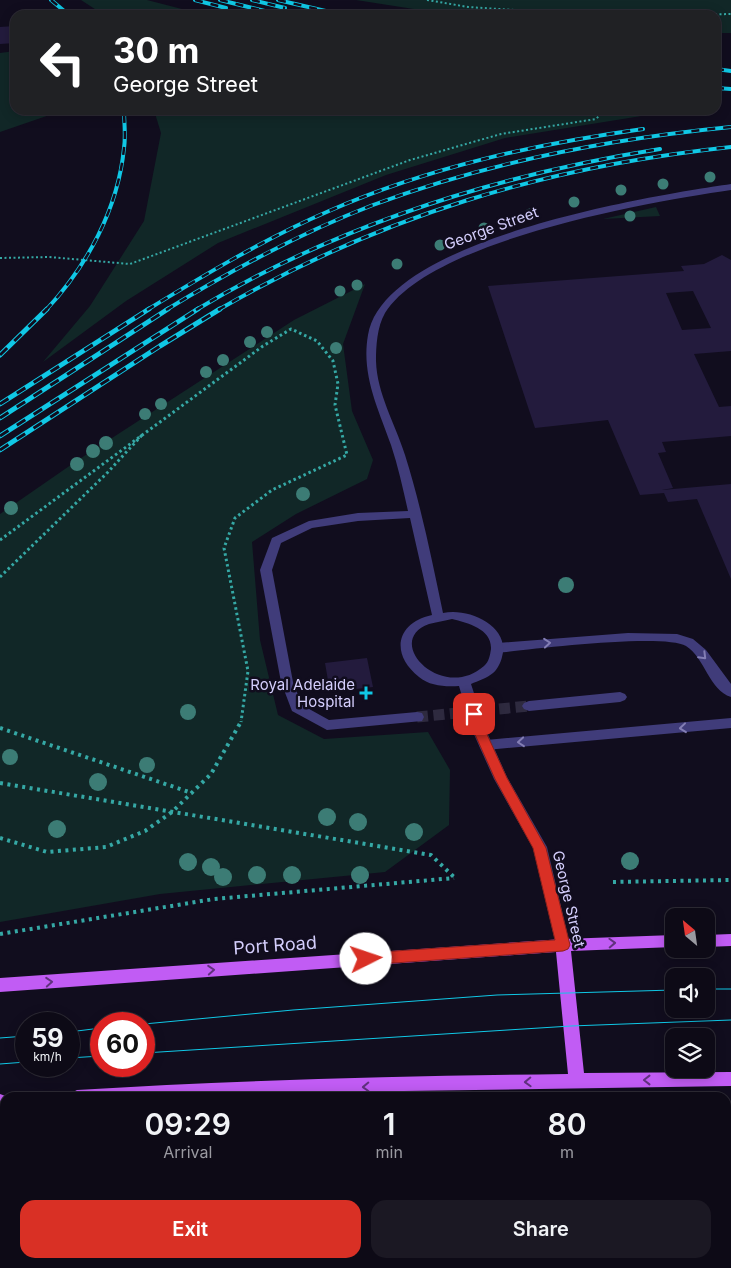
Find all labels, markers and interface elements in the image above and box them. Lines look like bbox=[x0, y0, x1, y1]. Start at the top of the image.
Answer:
text: 30 m bbox=[113, 29, 199, 71]
icon: left bbox=[30, 30, 95, 95]
text: George Street bbox=[113, 71, 258, 97]
street label: George Street bbox=[441, 202, 541, 254]
one-way arrow bbox=[543, 638, 551, 649]
one-way arrow bbox=[697, 650, 706, 659]
place label: Royal Adelaide Hospital bbox=[250, 675, 355, 711]
marker: Royal Adelaide Hospital bbox=[359, 686, 373, 700]
pin bbox=[453, 693, 495, 735]
icon: arrive bbox=[460, 700, 488, 728]
one-way arrow bbox=[678, 722, 686, 733]
one-way arrow bbox=[516, 736, 524, 747]
street label: George Street bbox=[549, 849, 589, 949]
north arrow bbox=[665, 908, 715, 958]
map controls bbox=[665, 908, 715, 1078]
street label: Port Road bbox=[233, 932, 317, 958]
position arrow bbox=[339, 932, 391, 984]
one-way arrow bbox=[608, 938, 616, 949]
one-way arrow bbox=[207, 965, 215, 976]
button: sound bbox=[665, 968, 715, 1018]
one-way arrow bbox=[45, 976, 53, 987]
speed limit sign: 60 bbox=[90, 1012, 155, 1077]
text: 59 bbox=[31, 1023, 64, 1053]
button: layers bbox=[665, 1028, 715, 1078]
text: km/h bbox=[33, 1049, 62, 1064]
one-way arrow bbox=[643, 1075, 651, 1085]
one-way arrow bbox=[524, 1077, 532, 1087]
one-way arrow bbox=[361, 1081, 369, 1092]
text: 09:29 bbox=[145, 1106, 231, 1142]
text: 1 bbox=[383, 1106, 396, 1142]
text: 80 bbox=[547, 1106, 586, 1142]
text: Arrival bbox=[163, 1142, 212, 1162]
text: min bbox=[376, 1142, 403, 1162]
text: m bbox=[560, 1142, 574, 1162]
button: Exit bbox=[20, 1200, 361, 1258]
button: Share bbox=[371, 1200, 711, 1258]

